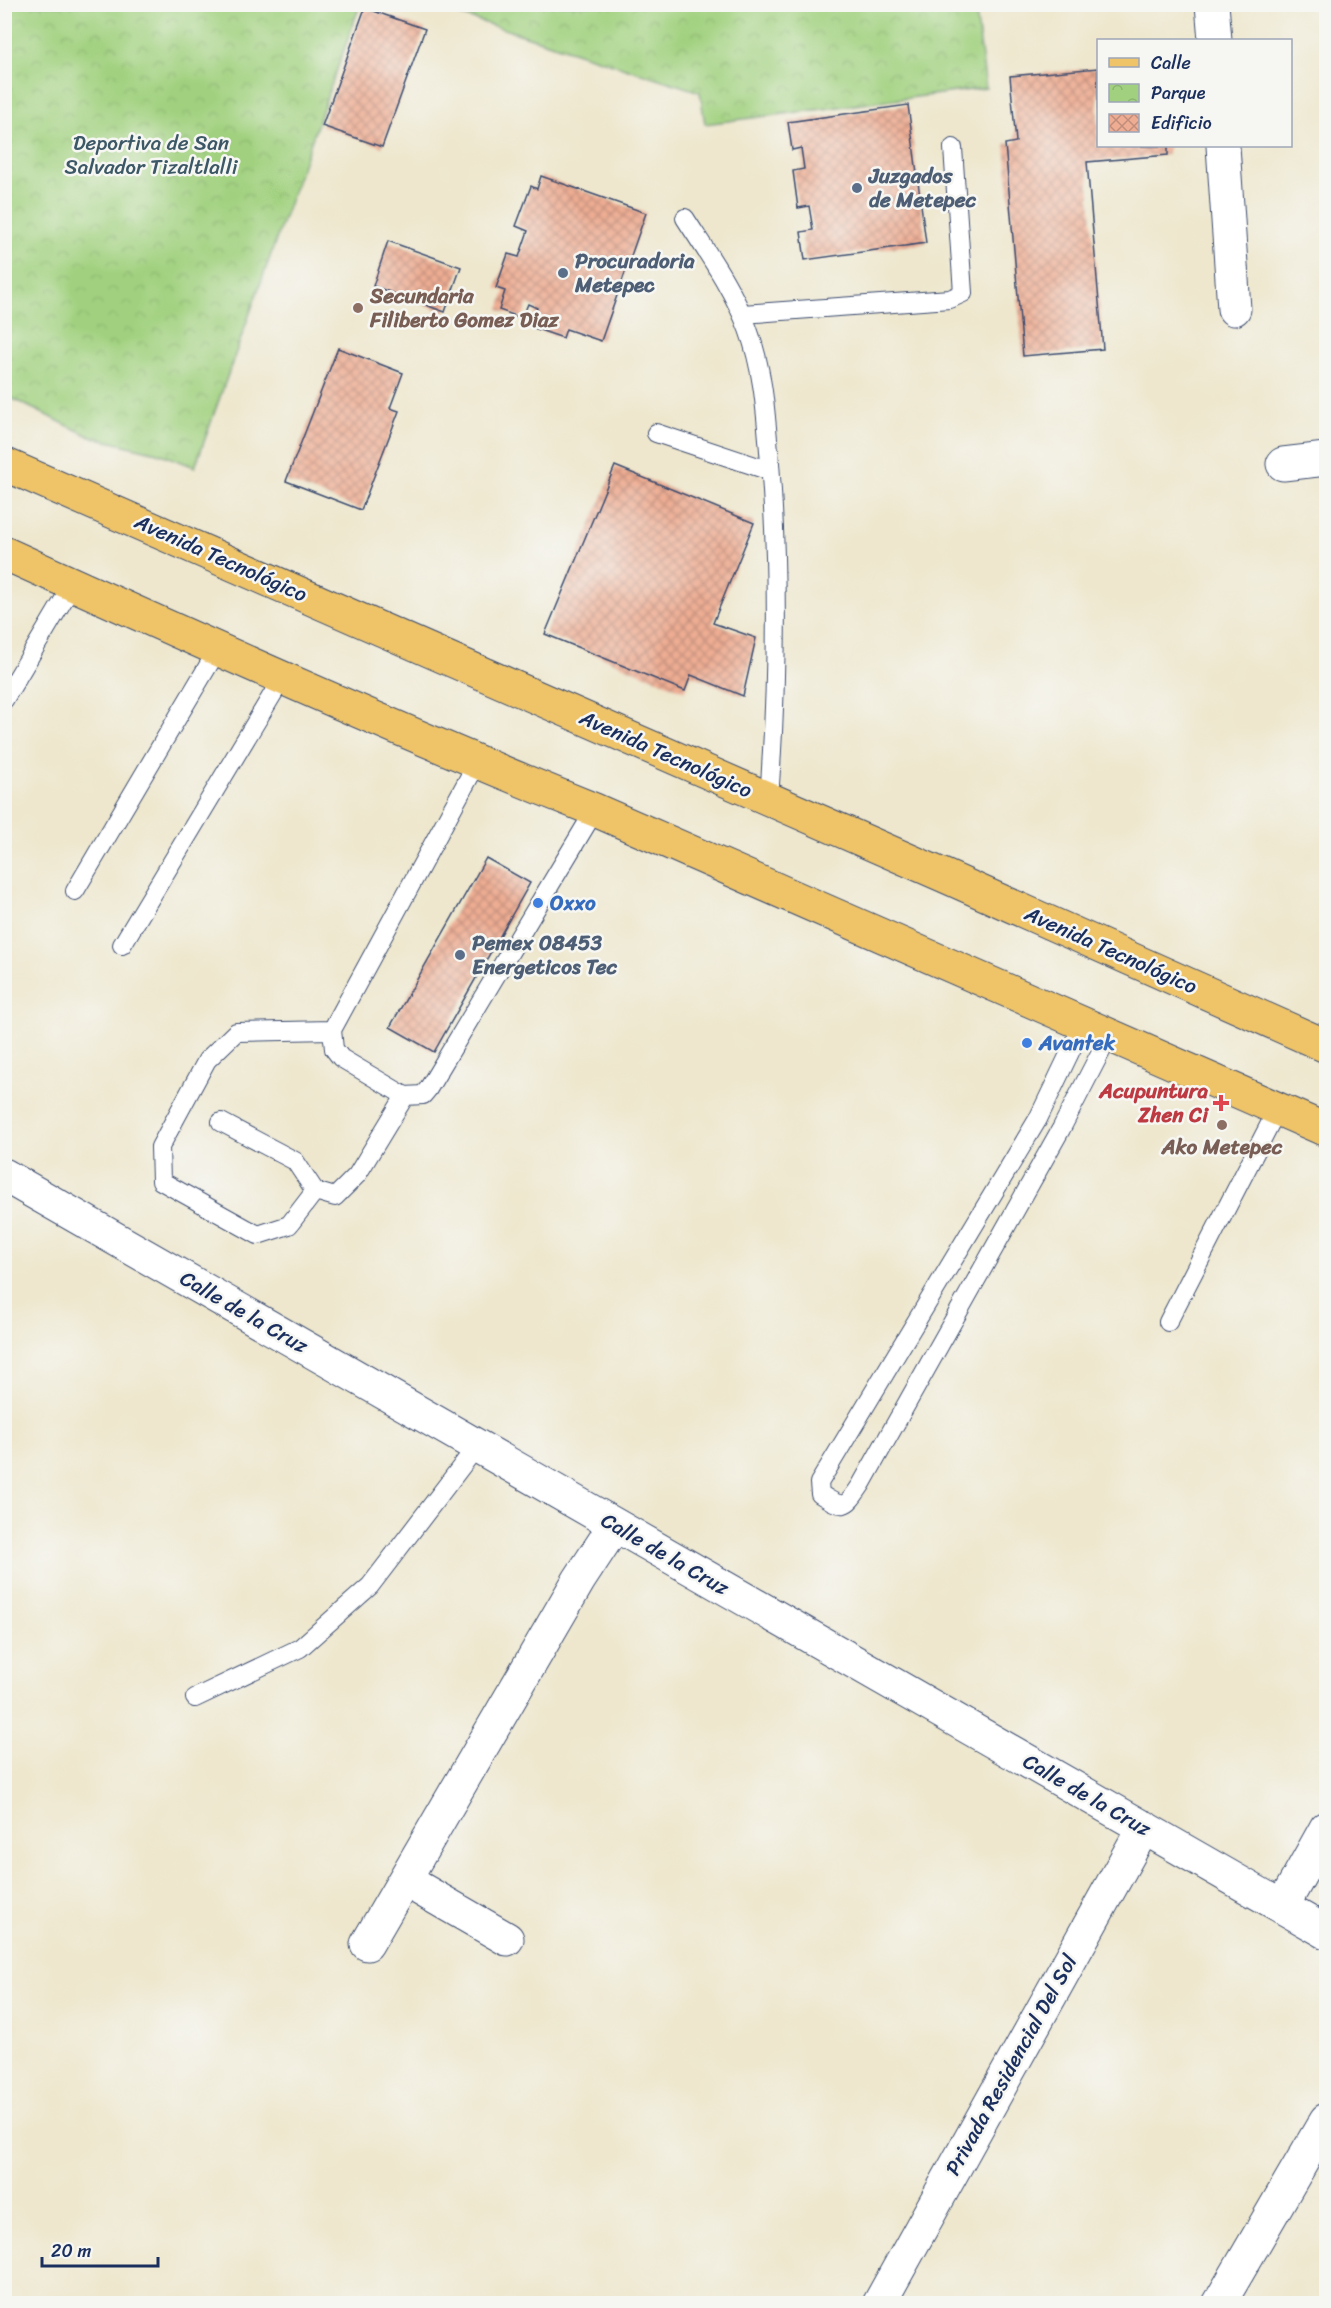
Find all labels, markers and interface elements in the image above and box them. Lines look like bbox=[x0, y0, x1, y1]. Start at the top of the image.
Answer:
legend bbox=[1097, 39, 1292, 147]
text: Calle bbox=[1151, 47, 1191, 79]
text: Parque bbox=[1151, 77, 1206, 109]
text: Edificio bbox=[1151, 107, 1212, 139]
park label: Deportiva de San Salvador Tizaltlalli bbox=[65, 124, 239, 186]
place label: Juzgados de Metepec bbox=[868, 157, 976, 219]
marker: Juzgados de Metepec bbox=[850, 181, 864, 195]
place label: Procuradoria Metepec bbox=[574, 242, 695, 304]
marker: Procuradoria Metepec bbox=[556, 266, 570, 280]
place label: Secundaria Filiberto Gomez Diaz bbox=[369, 277, 560, 339]
marker: Secundaria Filiberto Gomez Diaz bbox=[351, 301, 365, 315]
street label: Avenida Tecnológico bbox=[128, 502, 314, 613]
street label: Avenida Tecnológico bbox=[573, 698, 759, 809]
place label: Oxxo bbox=[550, 884, 596, 922]
street label: Avenida Tecnológico bbox=[1018, 894, 1204, 1005]
marker: Oxxo bbox=[531, 896, 545, 910]
place label: Pemex 08453 Energeticos Tec bbox=[472, 924, 618, 986]
marker: Pemex 08453 Energeticos Tec bbox=[453, 948, 467, 962]
place label: Avantek bbox=[1038, 1024, 1116, 1062]
marker: Avantek bbox=[1020, 1036, 1034, 1050]
place label: Acupuntura Zhen Ci bbox=[1098, 1072, 1209, 1134]
marker: Acupuntura Zhen Ci bbox=[1212, 1094, 1230, 1112]
marker: Ako Metepec bbox=[1215, 1118, 1229, 1132]
place label: Ako Metepec bbox=[1161, 1128, 1283, 1166]
street label: Calle de la Cruz bbox=[172, 1260, 316, 1364]
street label: Calle de la Cruz bbox=[593, 1502, 737, 1606]
street label: Calle de la Cruz bbox=[1015, 1743, 1159, 1847]
street label: Privada Residencial Del Sol bbox=[934, 1946, 1088, 2183]
scale bar bbox=[42, 2230, 158, 2268]
text: 20 m bbox=[51, 2235, 91, 2267]

